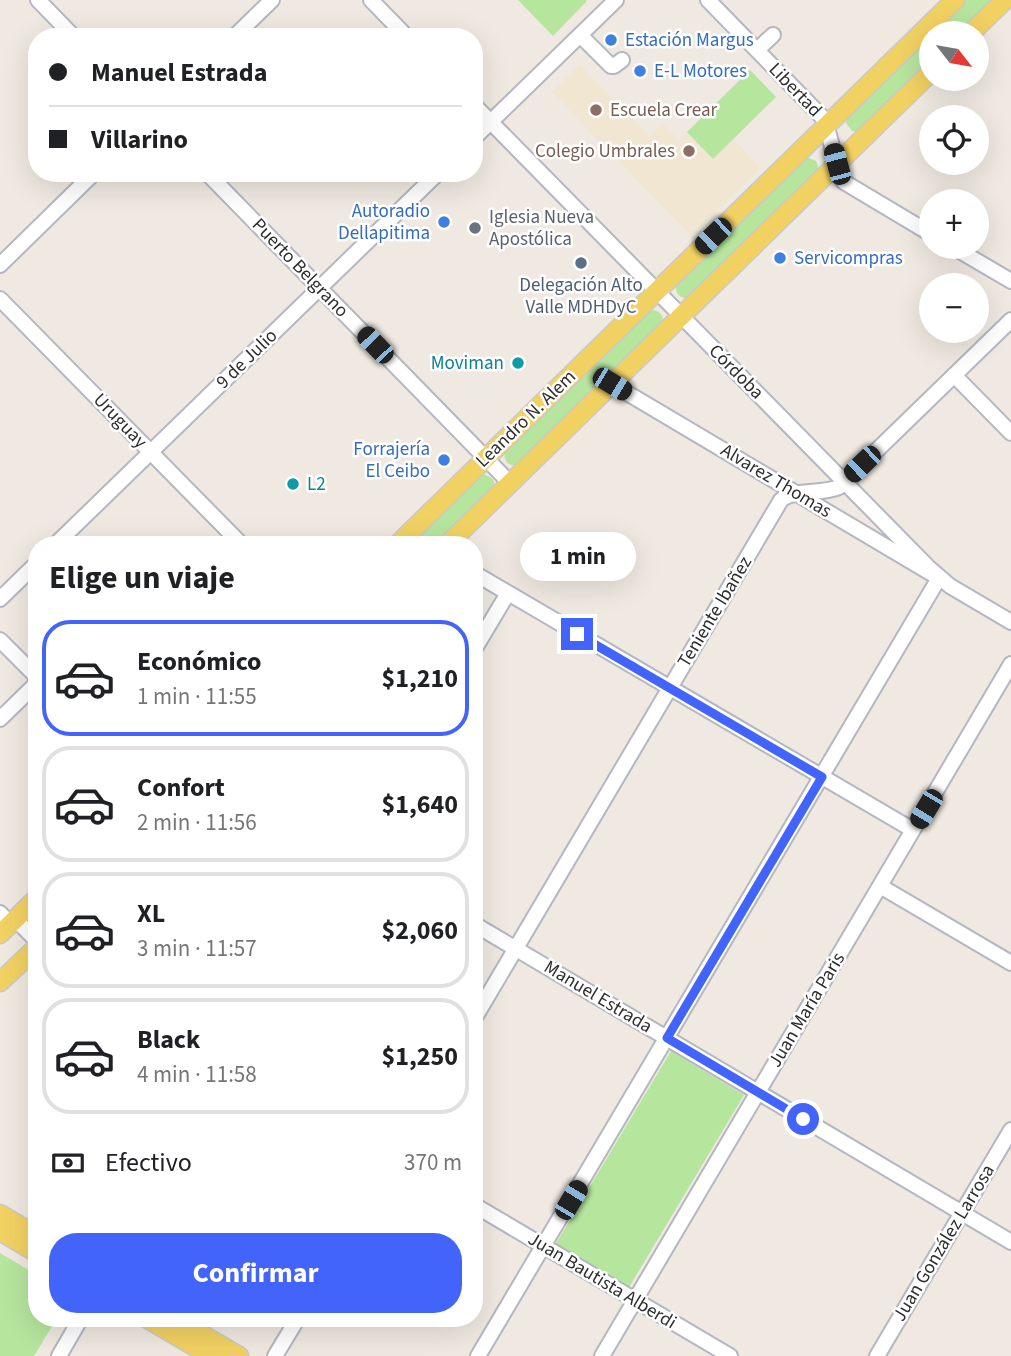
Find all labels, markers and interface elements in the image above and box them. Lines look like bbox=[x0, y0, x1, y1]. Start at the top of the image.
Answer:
north arrow bbox=[919, 21, 989, 91]
map controls bbox=[919, 21, 989, 343]
place label: Estación Margus bbox=[625, 27, 754, 54]
marker: Estación Margus bbox=[603, 32, 619, 48]
text: Manuel Estrada bbox=[91, 54, 267, 91]
street label: Libertad bbox=[762, 57, 828, 123]
place label: E-L Motores bbox=[654, 58, 747, 85]
marker: E-L Motores bbox=[632, 63, 648, 79]
place label: Escuela Crear bbox=[610, 97, 718, 124]
marker: Escuela Crear bbox=[588, 102, 604, 118]
button: locate bbox=[919, 105, 989, 175]
text: Villarino bbox=[91, 121, 188, 158]
place label: Colegio Umbrales bbox=[535, 138, 675, 165]
car bbox=[822, 141, 853, 187]
marker: Colegio Umbrales bbox=[681, 143, 697, 159]
button: + bbox=[919, 189, 989, 259]
place label: Autoradio Dellapitima bbox=[338, 198, 430, 247]
place label: Iglesia Nueva Apostólica bbox=[489, 204, 594, 253]
street label: Puerto Belgrano bbox=[246, 212, 354, 324]
marker: Autoradio Dellapitima bbox=[436, 214, 452, 230]
car bbox=[691, 214, 736, 258]
marker: Iglesia Nueva Apostólica bbox=[467, 220, 483, 236]
place label: Servicompras bbox=[794, 245, 903, 272]
marker: Servicompras bbox=[772, 250, 788, 266]
marker: Delegación Alto Valle MDHDyC bbox=[573, 255, 589, 271]
place label: Delegación Alto Valle MDHDyC bbox=[519, 272, 643, 321]
button: − bbox=[919, 273, 989, 343]
street label: 9 de Julio bbox=[210, 323, 284, 395]
car bbox=[353, 323, 398, 367]
street label: Córdoba bbox=[702, 338, 770, 406]
place label: Moviman bbox=[431, 350, 504, 377]
marker: Moviman bbox=[510, 355, 526, 371]
street label: Leandro N. Alem bbox=[470, 364, 582, 474]
car bbox=[589, 364, 636, 404]
street label: Uruguay bbox=[87, 387, 153, 455]
place label: Forrajería El Ceibo bbox=[353, 436, 430, 485]
street label: Alvarez Thomas bbox=[715, 437, 837, 525]
car bbox=[840, 442, 885, 486]
marker: Forrajería El Ceibo bbox=[436, 452, 452, 468]
place label: L2 bbox=[307, 471, 326, 498]
marker: L2 bbox=[285, 476, 301, 492]
callout: 1 min bbox=[519, 532, 635, 582]
text: 1 min bbox=[550, 540, 606, 573]
street label: Teniente Ibañez bbox=[671, 551, 759, 673]
text: Elige un viaje bbox=[49, 555, 235, 601]
route end bbox=[561, 618, 593, 650]
text: Económico bbox=[137, 643, 262, 680]
icon: car bbox=[53, 647, 116, 710]
text: $1,210 bbox=[382, 660, 458, 697]
text: 1 min · 11:55 bbox=[137, 680, 257, 713]
text: Confort bbox=[137, 769, 225, 806]
icon: car bbox=[53, 773, 116, 836]
text: $1,640 bbox=[382, 786, 458, 823]
car bbox=[907, 786, 946, 832]
text: 2 min · 11:56 bbox=[137, 806, 257, 839]
text: XL bbox=[137, 895, 165, 932]
icon: car bbox=[53, 899, 116, 962]
text: $2,060 bbox=[382, 912, 458, 949]
text: 3 min · 11:57 bbox=[137, 932, 257, 965]
street label: Juan María Paris bbox=[762, 947, 852, 1073]
street label: Manuel Estrada bbox=[539, 954, 657, 1040]
text: Black bbox=[137, 1021, 200, 1058]
icon: car bbox=[53, 1025, 116, 1088]
text: $1,250 bbox=[382, 1038, 458, 1075]
text: 4 min · 11:58 bbox=[137, 1058, 257, 1091]
route start bbox=[787, 1103, 819, 1135]
icon: cash bbox=[49, 1144, 87, 1182]
text: Efectivo bbox=[105, 1144, 192, 1181]
text: 370 m bbox=[404, 1146, 462, 1179]
street label: Juan González Larrosa bbox=[886, 1160, 1002, 1326]
car bbox=[552, 1177, 591, 1223]
street label: Juan Bautista Alberdi bbox=[523, 1226, 681, 1336]
button: Confirmar bbox=[49, 1233, 462, 1313]

